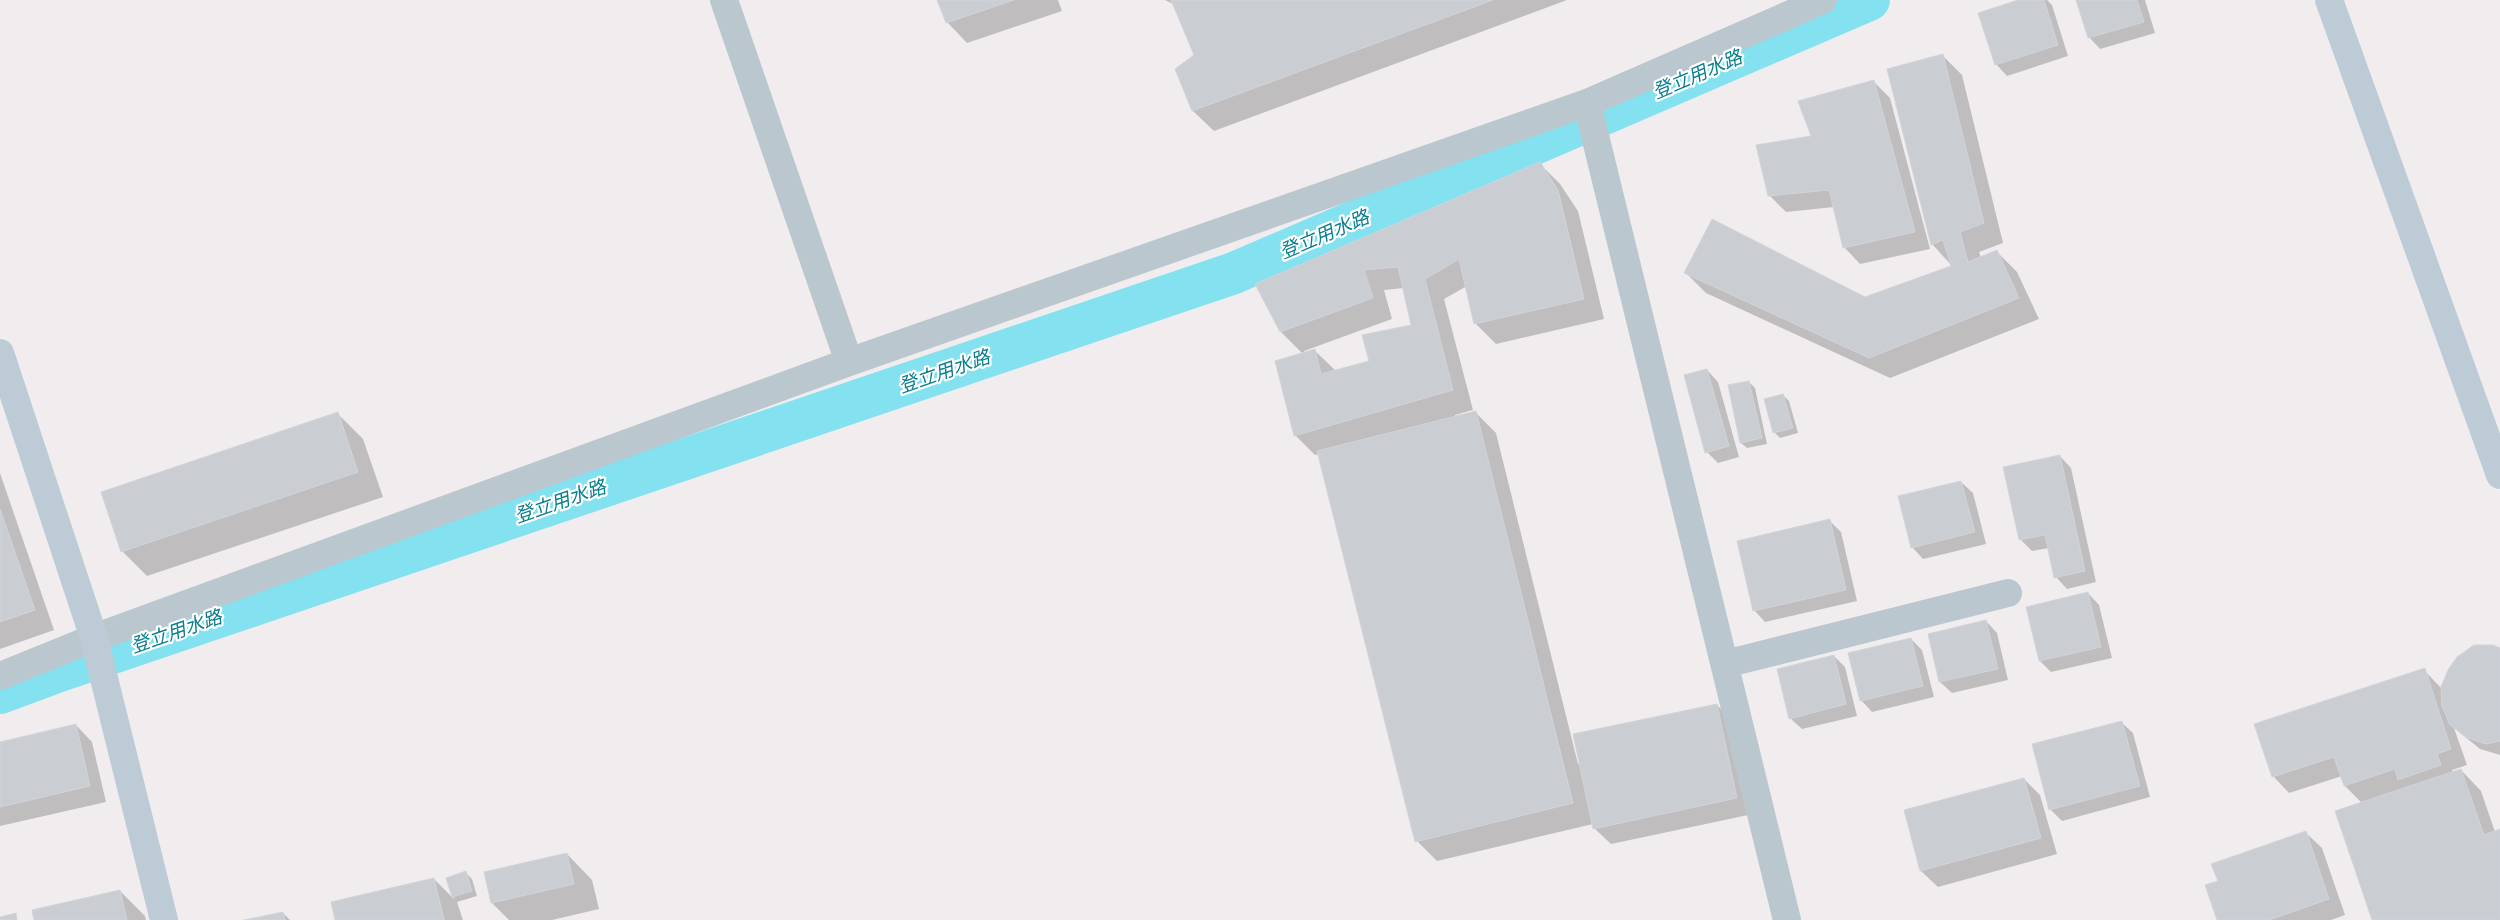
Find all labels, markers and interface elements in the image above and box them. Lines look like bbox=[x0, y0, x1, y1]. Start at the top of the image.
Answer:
water label: 登立用水路 bbox=[1648, 43, 1748, 105]
water label: 登立用水路 bbox=[1275, 203, 1375, 265]
water label: 登立用水路 bbox=[895, 343, 995, 399]
water label: 登立用水路 bbox=[511, 473, 611, 529]
water label: 登立用水路 bbox=[127, 603, 227, 659]

